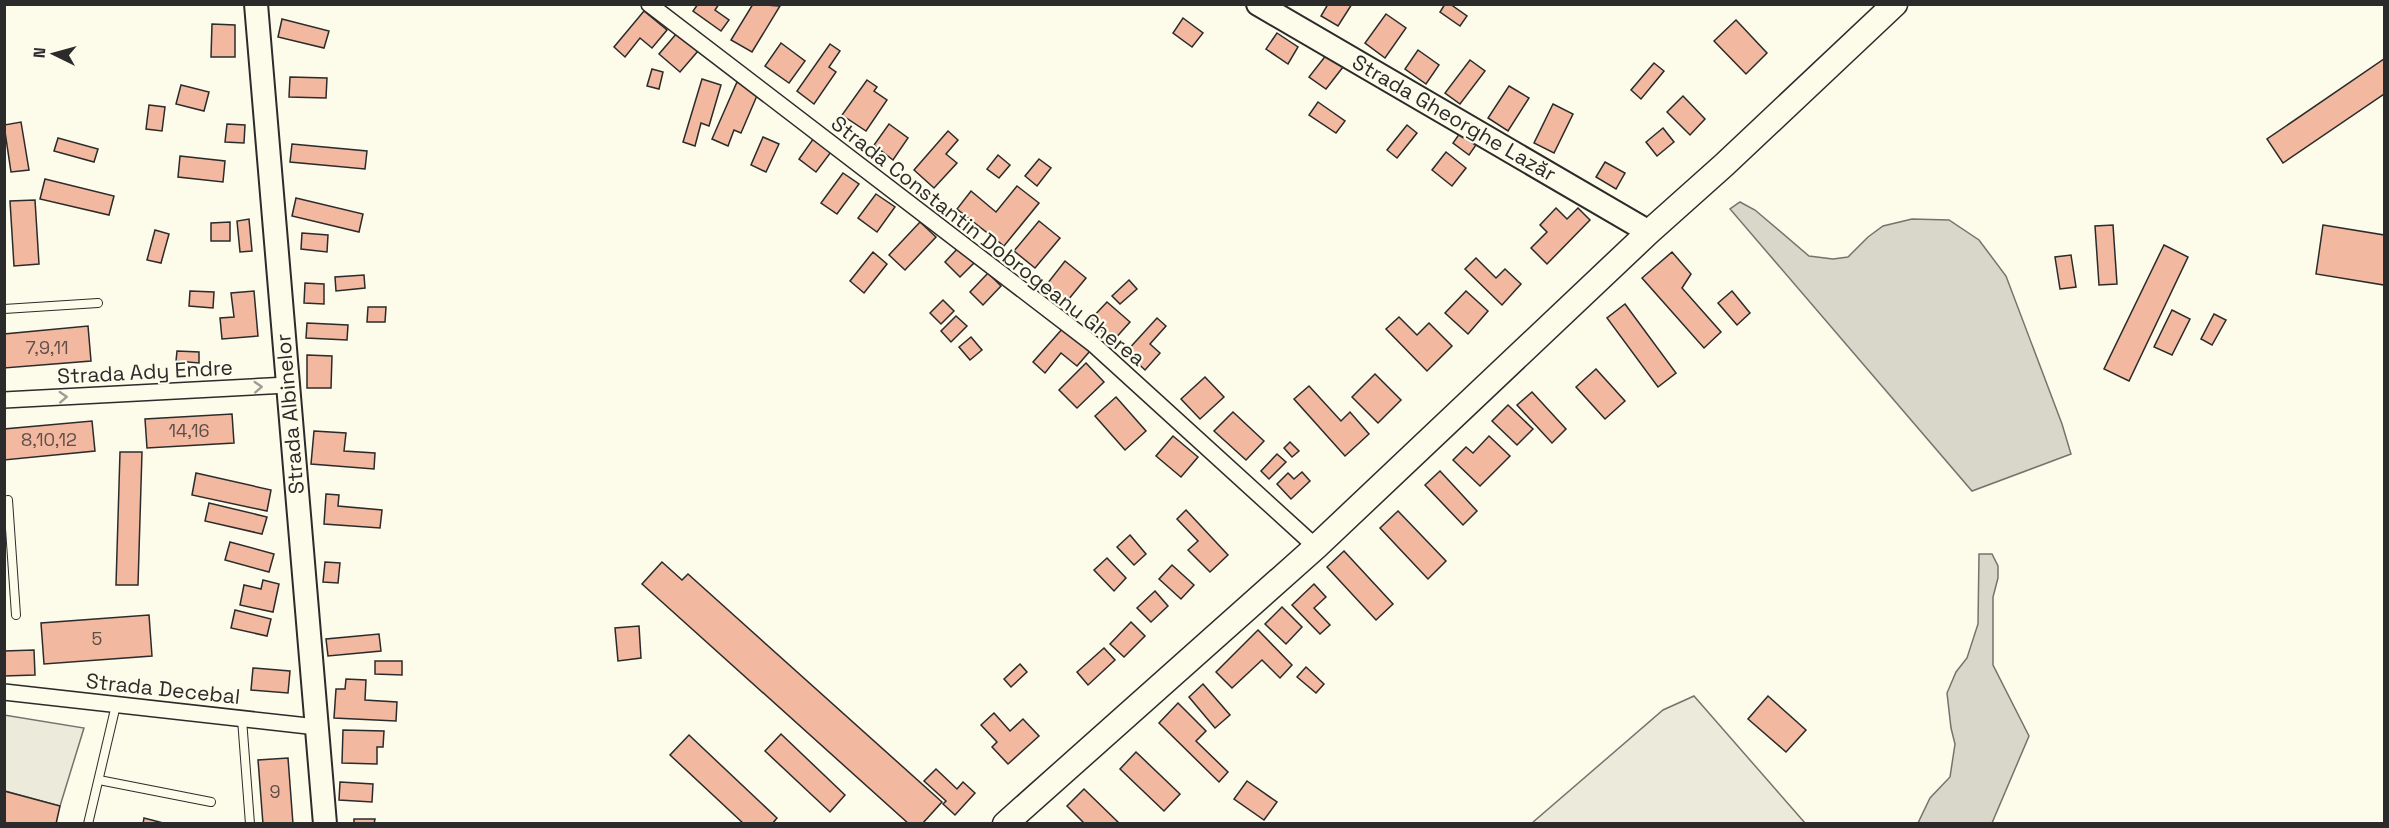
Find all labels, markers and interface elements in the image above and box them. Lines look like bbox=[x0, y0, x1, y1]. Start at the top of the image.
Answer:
north arrow bbox=[24, 24, 84, 84]
text: N bbox=[29, 46, 50, 59]
street label: Strada Gheorghe Lazăr bbox=[1347, 48, 1561, 187]
street label: Strada Constantin Dobrogeanu Gherea bbox=[826, 109, 1151, 372]
street label: Strada Albinelor bbox=[269, 333, 310, 495]
house number: 7,9,11 bbox=[25, 336, 69, 359]
street label: Strada Ady Endre bbox=[56, 353, 233, 390]
one-way arrow bbox=[253, 381, 262, 394]
one-way arrow bbox=[58, 391, 67, 404]
house number: 14,16 bbox=[168, 419, 210, 442]
house number: 8,10,12 bbox=[21, 428, 77, 451]
house number: 5 bbox=[92, 627, 102, 650]
street label: Strada Decebal bbox=[85, 667, 242, 710]
house number: 9 bbox=[269, 780, 281, 803]

